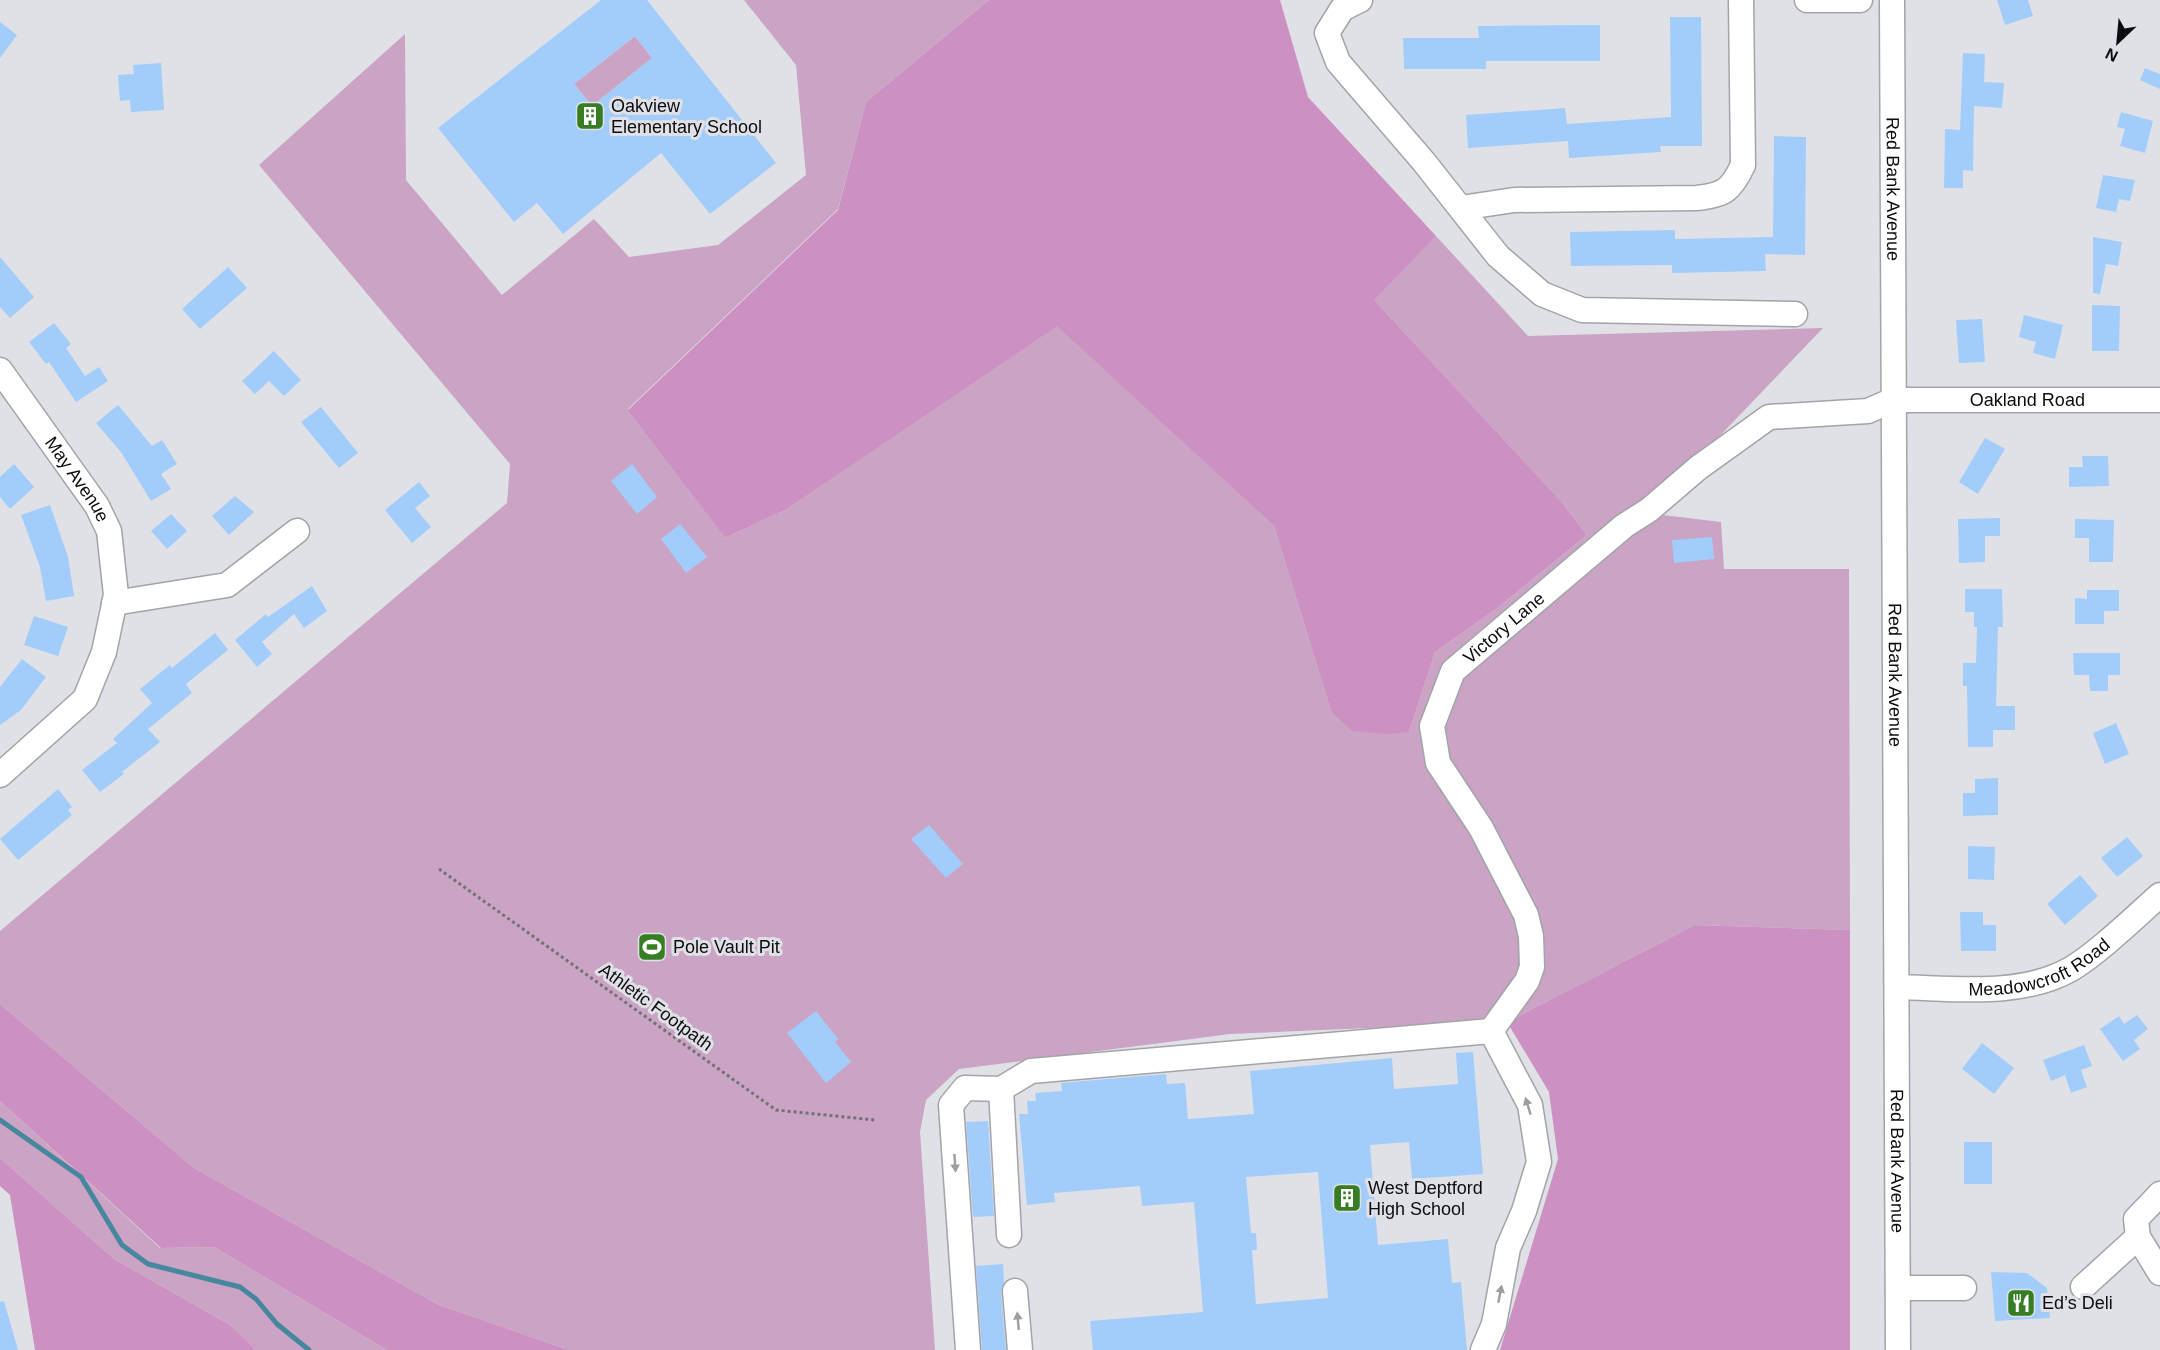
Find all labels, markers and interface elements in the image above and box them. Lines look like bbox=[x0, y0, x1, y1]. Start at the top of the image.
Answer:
north arrow bbox=[2088, 12, 2148, 72]
text: N bbox=[2103, 45, 2121, 65]
place label: Oakview Elementary School bbox=[611, 96, 762, 137]
building icon: Oakview Elementary School bbox=[574, 100, 606, 132]
street label: Red Bank Avenue bbox=[1883, 117, 1903, 261]
street label: Oakland Road bbox=[1970, 390, 2085, 410]
street label: May Avenue bbox=[41, 433, 113, 525]
street label: Victory Lane bbox=[1459, 588, 1548, 668]
street label: Red Bank Avenue bbox=[1885, 603, 1905, 747]
sports icon: Pole Vault Pit bbox=[636, 931, 668, 963]
street label: Meadowcroft Road bbox=[1968, 934, 2114, 1000]
place label: Pole Vault Pit bbox=[673, 937, 780, 957]
street label: Athletic Footpath bbox=[595, 959, 717, 1055]
street label: Red Bank Avenue bbox=[1887, 1089, 1907, 1233]
one-way arrow bbox=[1523, 1097, 1532, 1115]
one-way arrow bbox=[950, 1154, 960, 1173]
place label: West Deptford High School bbox=[1368, 1178, 1483, 1219]
building icon: West Deptford High School bbox=[1331, 1182, 1363, 1214]
one-way arrow bbox=[1496, 1285, 1505, 1304]
restaurant icon: Ed’s Deli bbox=[2005, 1287, 2037, 1319]
place label: Ed’s Deli bbox=[2042, 1293, 2113, 1313]
one-way arrow bbox=[1013, 1311, 1023, 1330]

